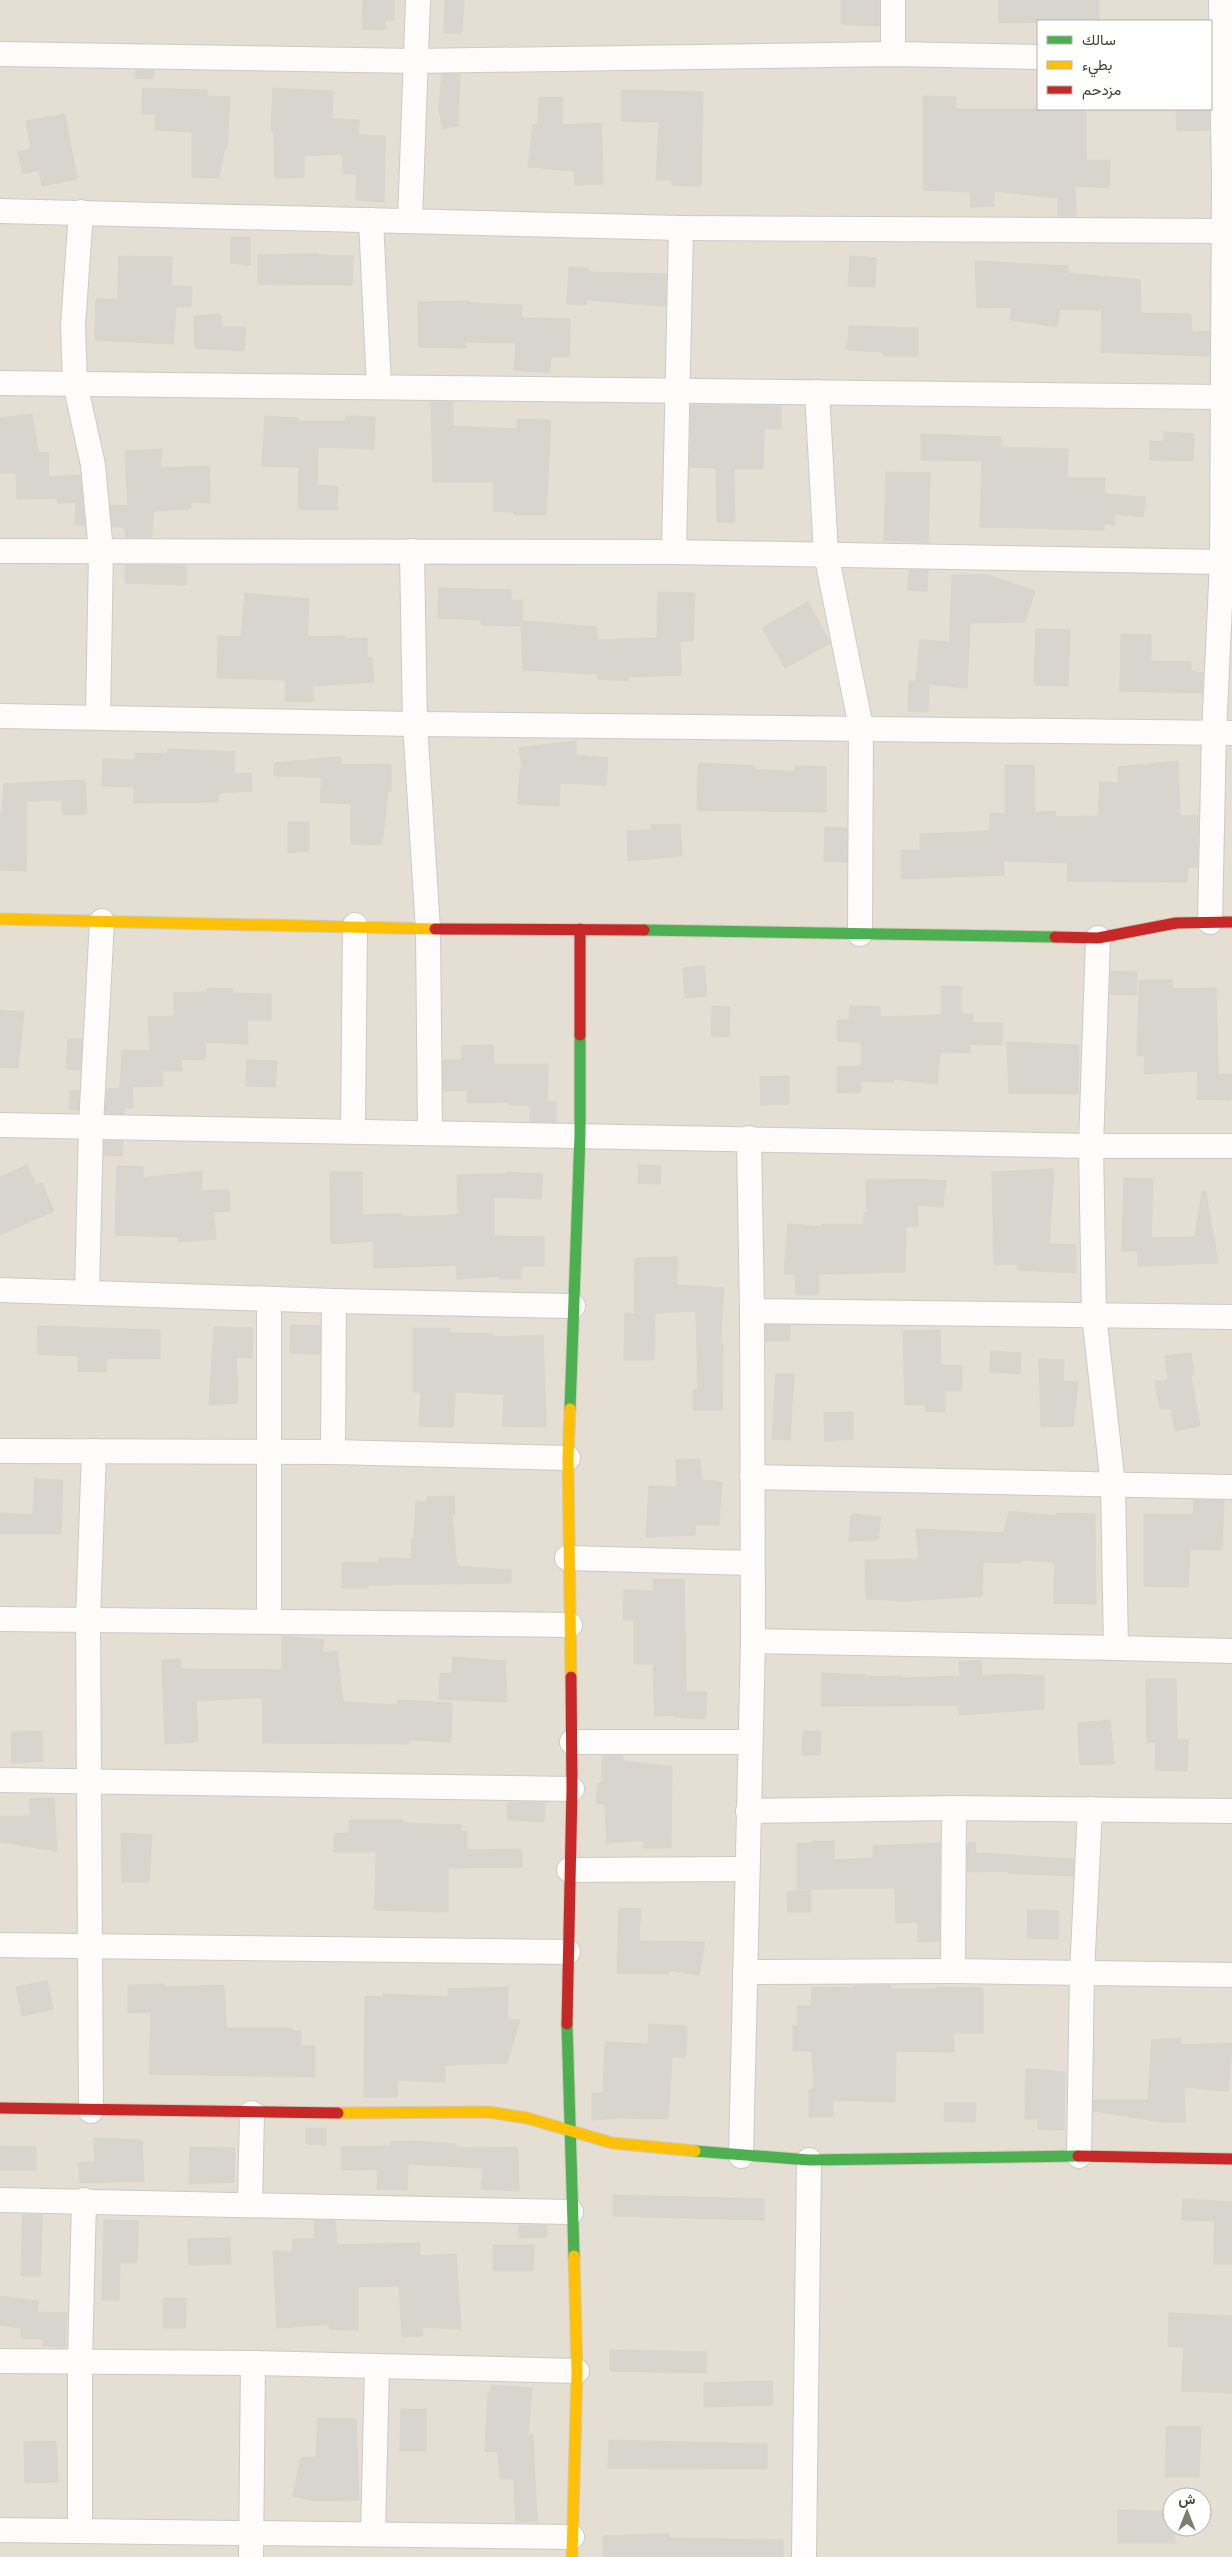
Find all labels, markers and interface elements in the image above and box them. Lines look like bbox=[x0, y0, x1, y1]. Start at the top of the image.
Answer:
legend bbox=[1037, 20, 1212, 110]
text: سالك bbox=[1082, 31, 1116, 49]
text: بطيء bbox=[1082, 56, 1112, 78]
text: مزدحم bbox=[1082, 81, 1121, 100]
north arrow bbox=[1162, 2487, 1212, 2537]
text: ش bbox=[1179, 2491, 1196, 2508]

